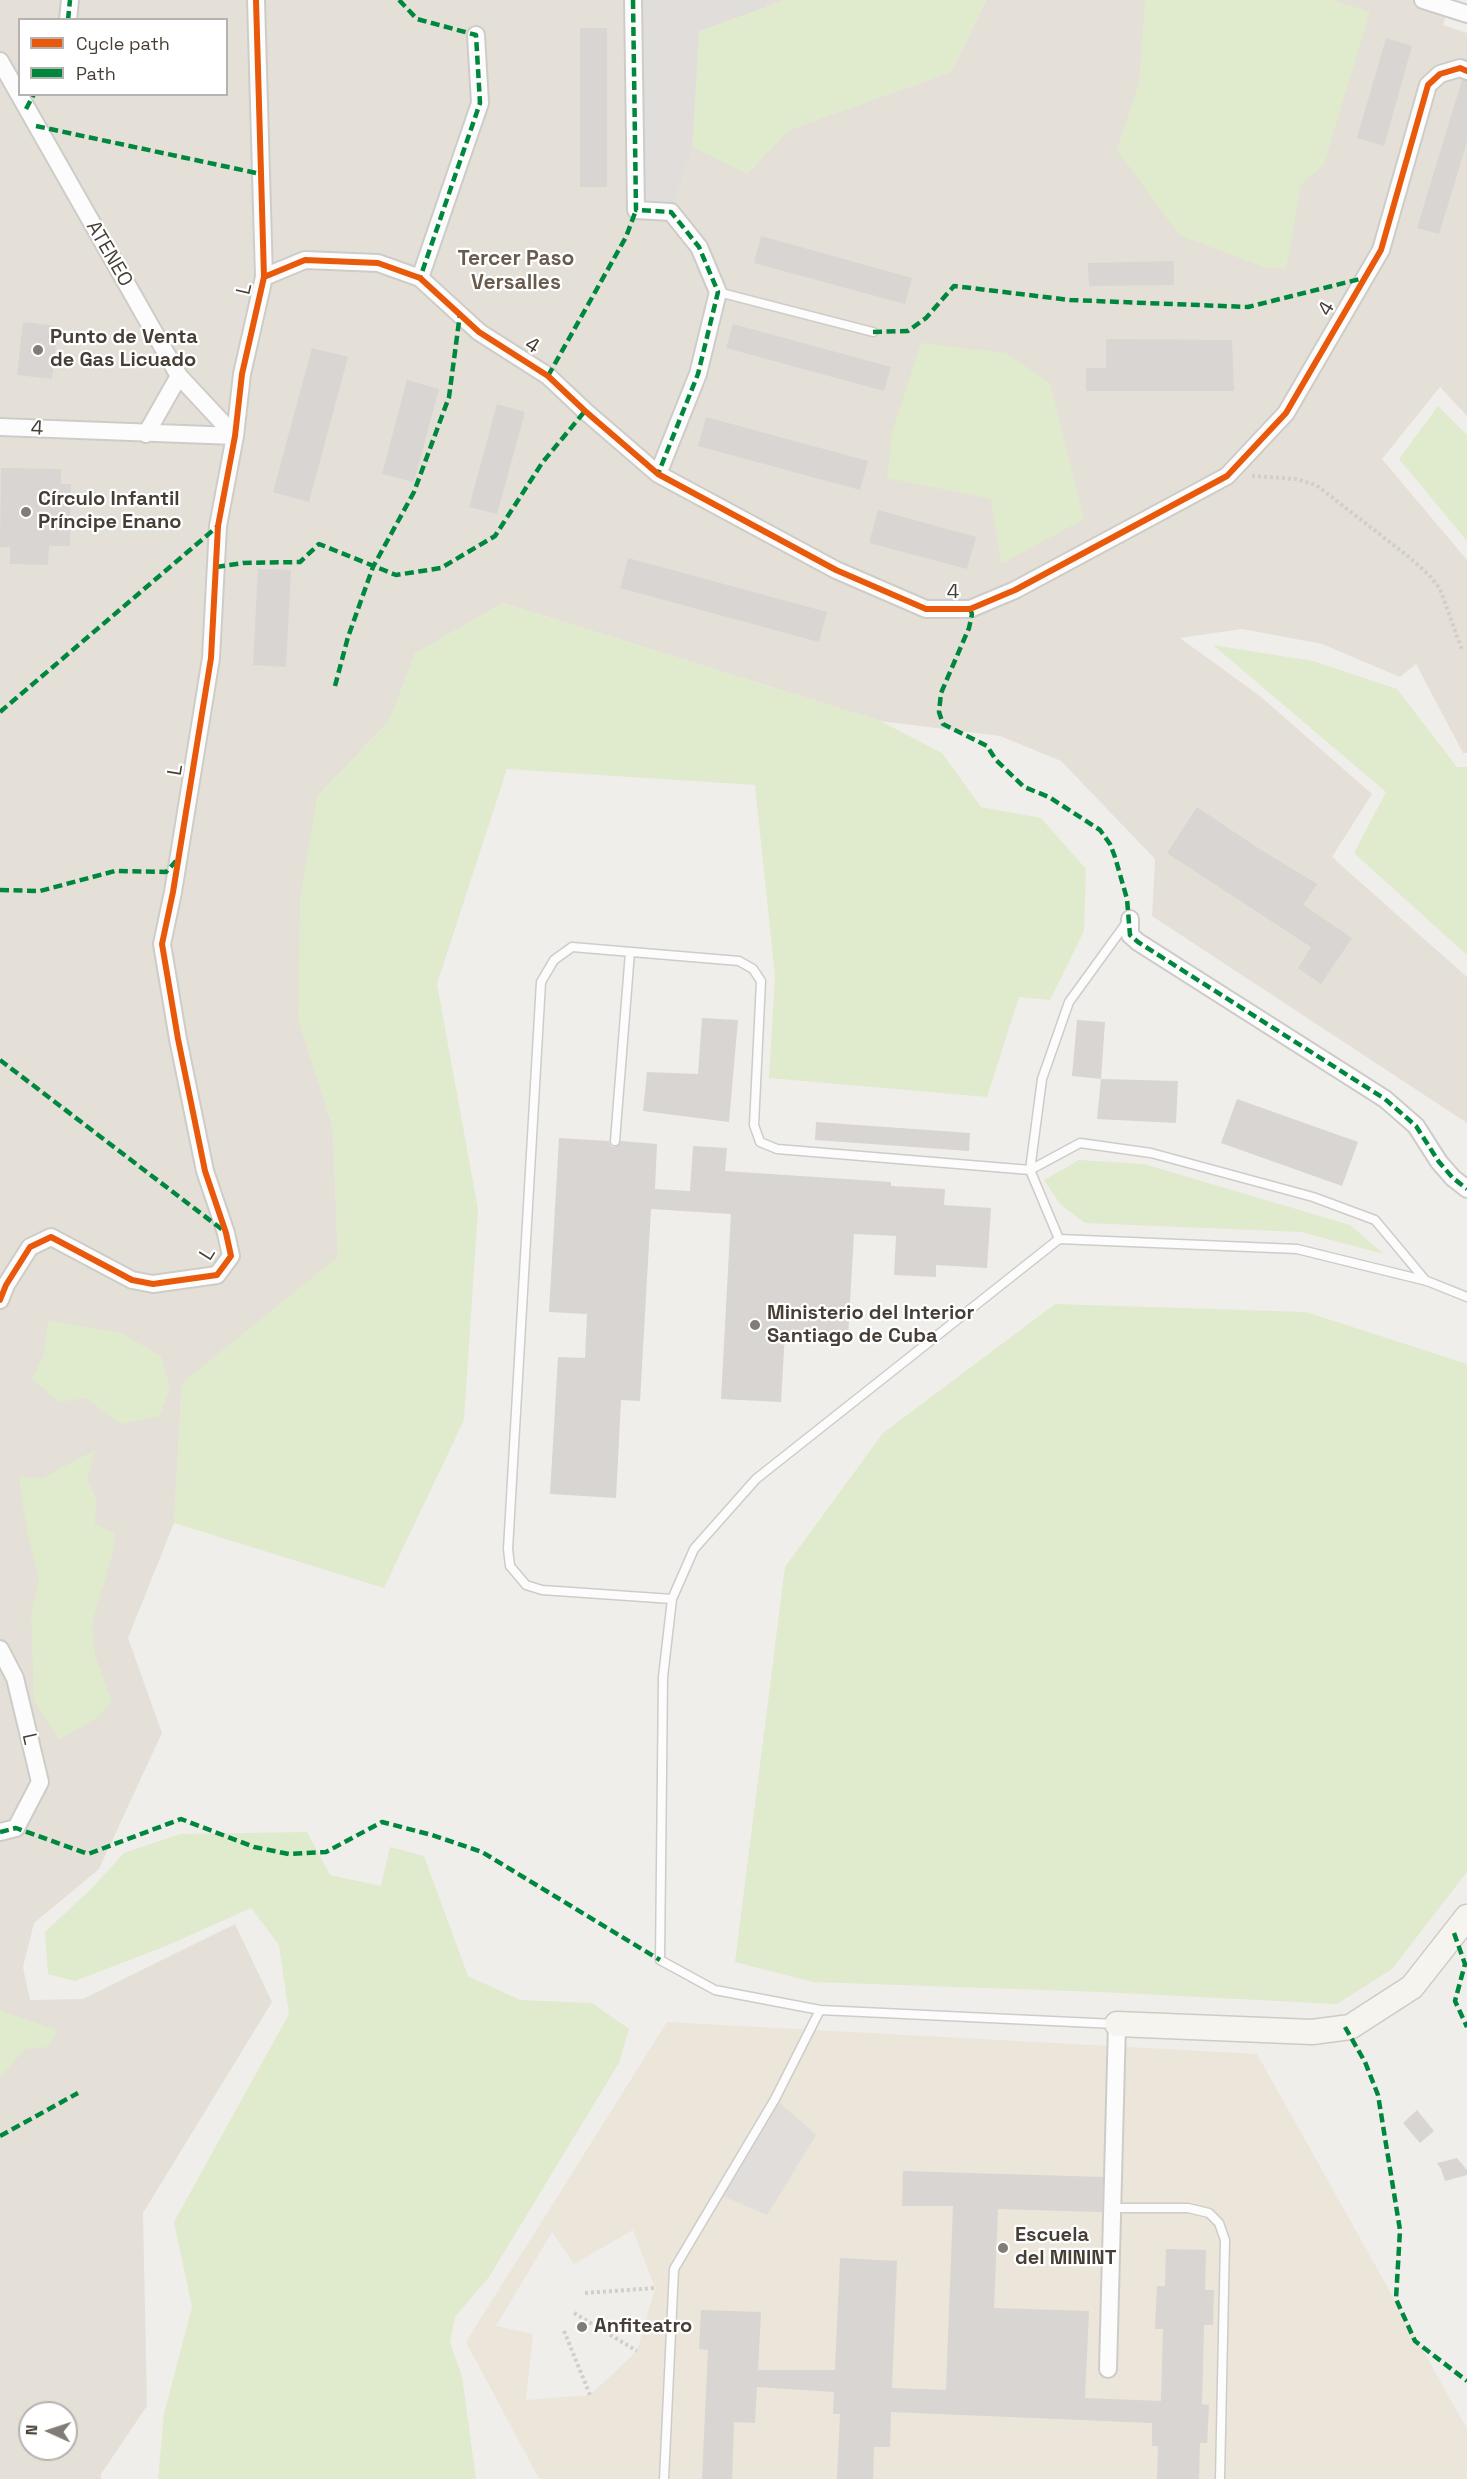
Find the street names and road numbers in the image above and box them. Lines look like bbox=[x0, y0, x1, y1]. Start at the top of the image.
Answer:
street label: ATENEO bbox=[81, 217, 137, 291]
street label: L bbox=[232, 281, 258, 297]
street label: 4 bbox=[1313, 298, 1341, 320]
street label: 4 bbox=[520, 333, 544, 359]
street label: 4 bbox=[30, 417, 44, 441]
street label: 4 bbox=[947, 581, 959, 605]
street label: L bbox=[163, 763, 189, 777]
street label: L bbox=[195, 1243, 221, 1265]
street label: L bbox=[16, 1731, 42, 1747]

